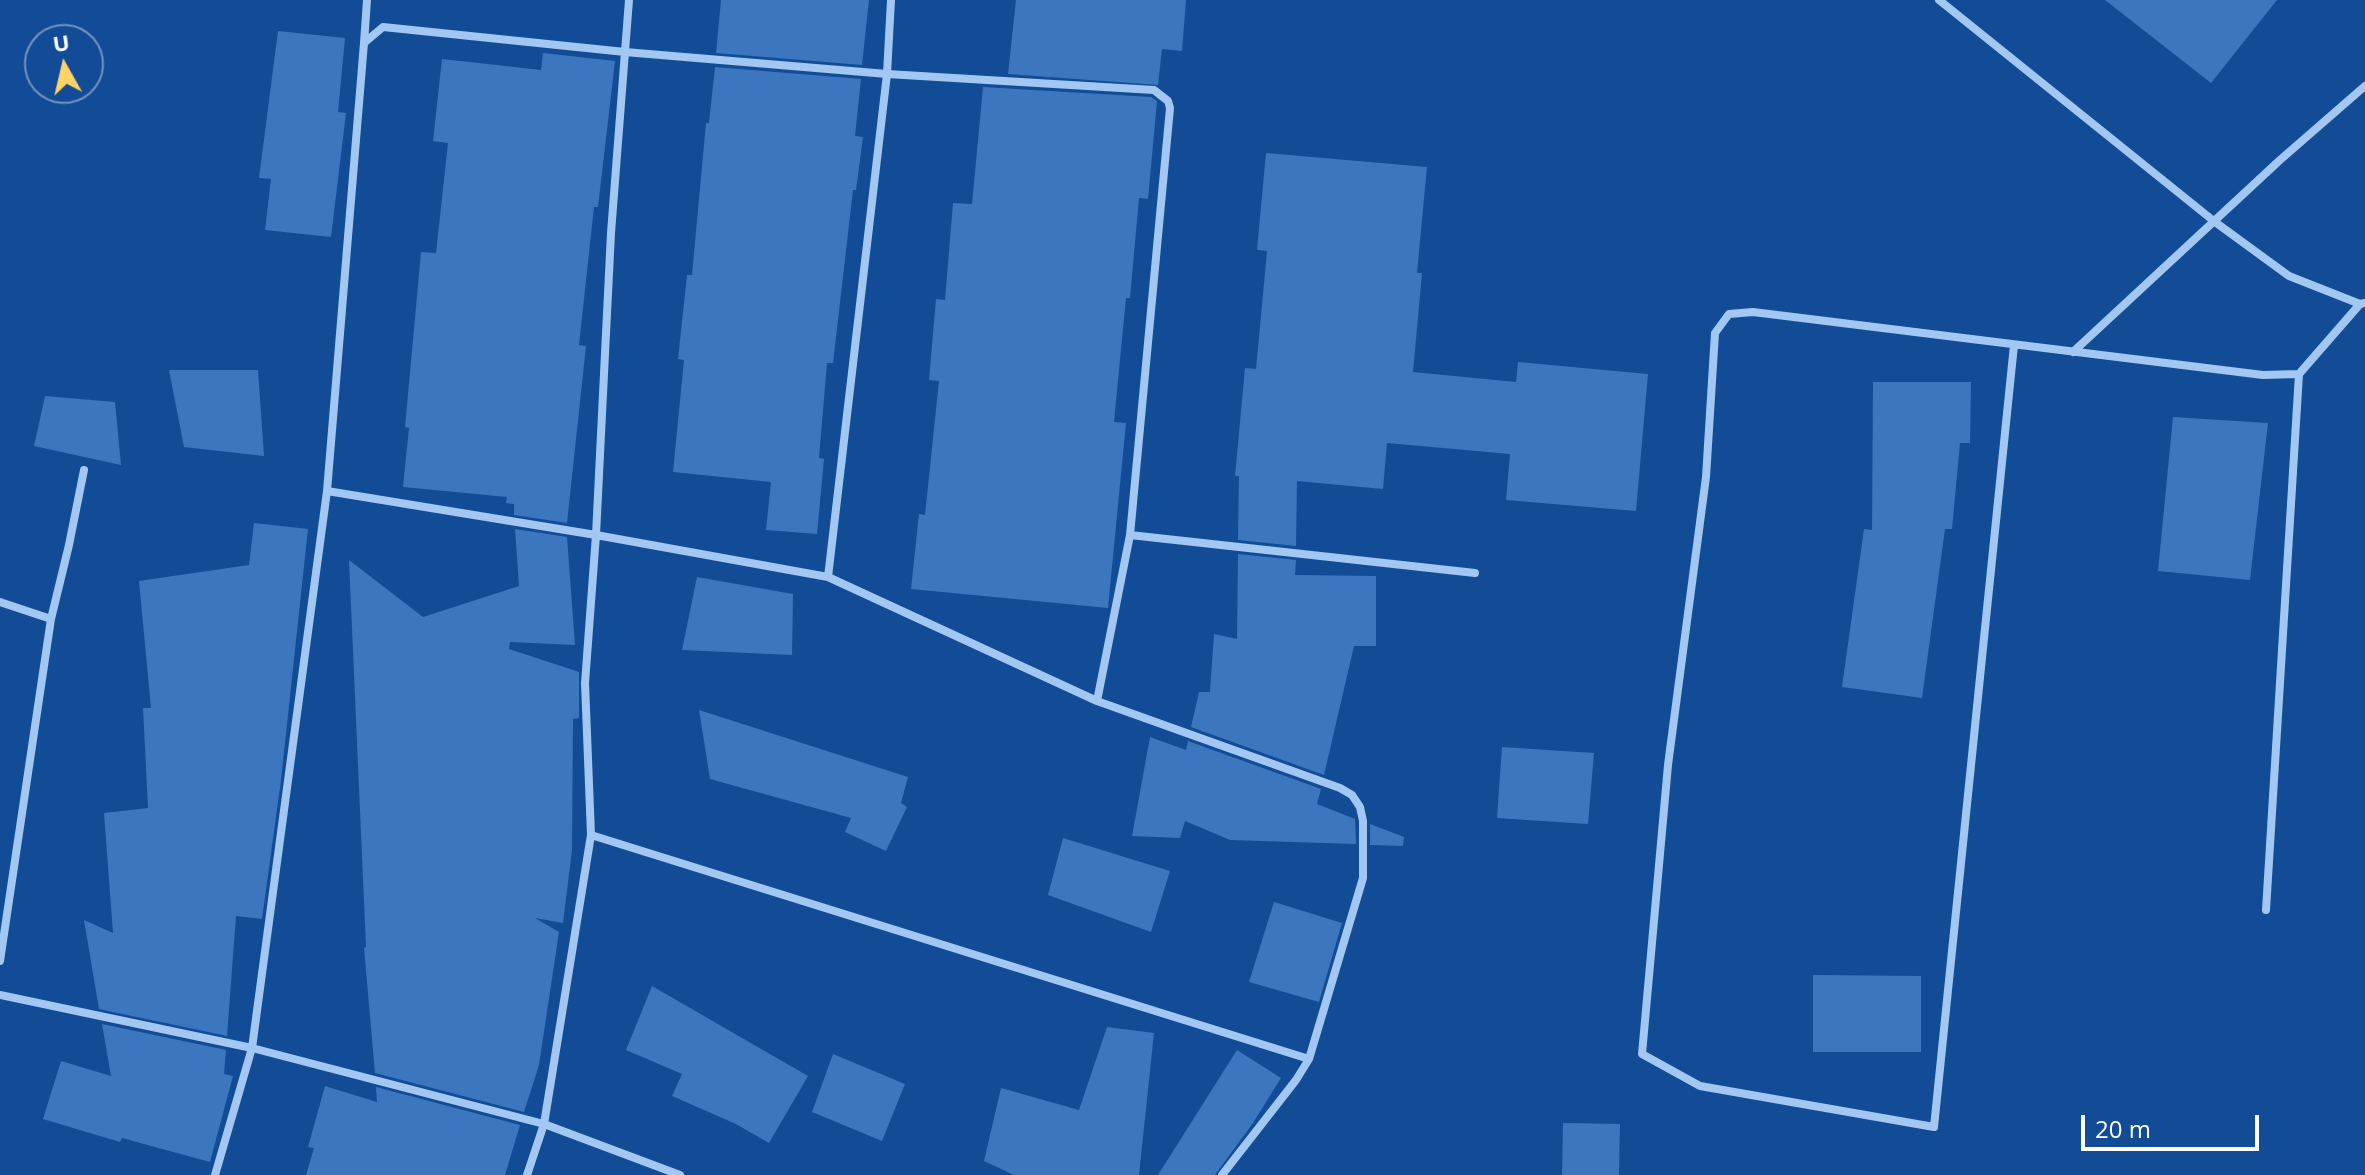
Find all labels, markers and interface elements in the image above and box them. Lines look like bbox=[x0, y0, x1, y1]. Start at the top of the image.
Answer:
north arrow bbox=[24, 24, 104, 104]
text: U bbox=[51, 26, 71, 58]
scale bar bbox=[2085, 1099, 2263, 1149]
text: 20 m bbox=[2095, 1112, 2151, 1145]

